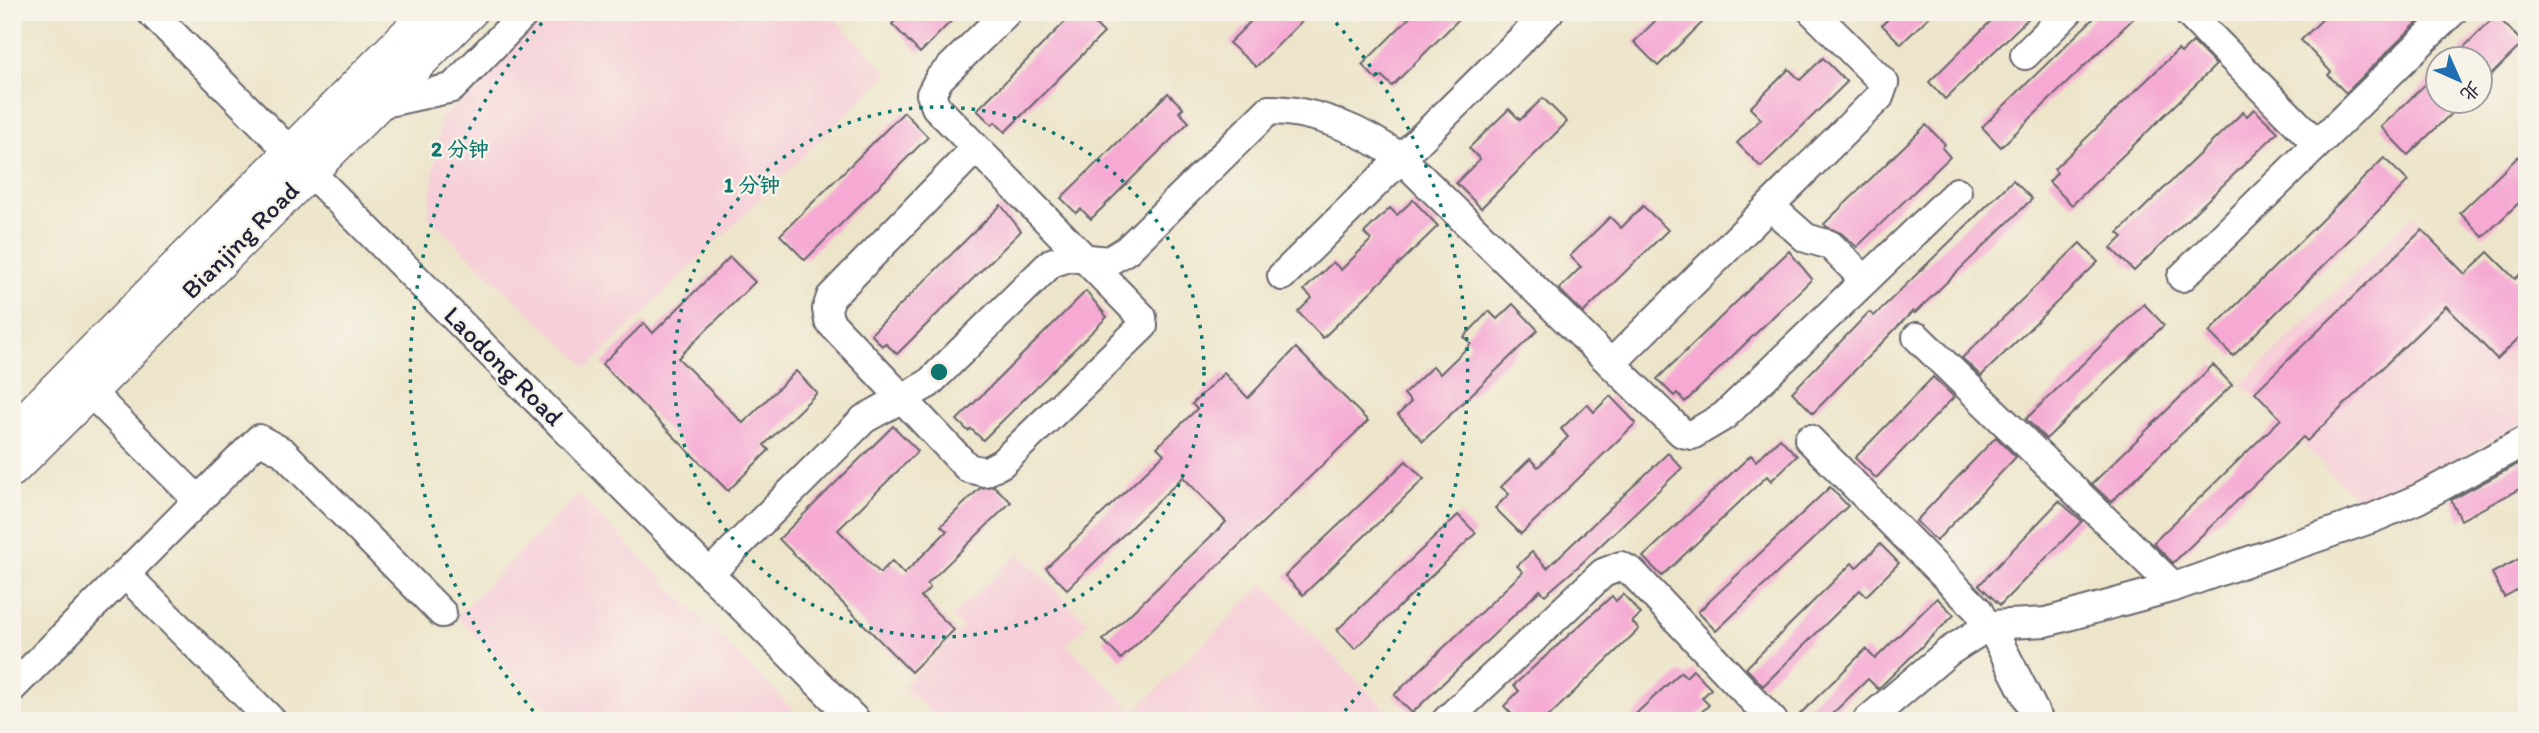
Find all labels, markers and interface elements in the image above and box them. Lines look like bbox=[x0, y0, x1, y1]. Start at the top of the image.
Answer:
north arrow bbox=[2424, 46, 2494, 116]
text: 北 bbox=[2456, 77, 2486, 107]
text: 2 分钟 bbox=[431, 136, 489, 161]
text: 1 分钟 bbox=[724, 172, 780, 197]
street label: Bianjing Road bbox=[174, 174, 306, 306]
street label: Laodong Road bbox=[437, 299, 571, 433]
centre of rings bbox=[927, 360, 951, 384]

